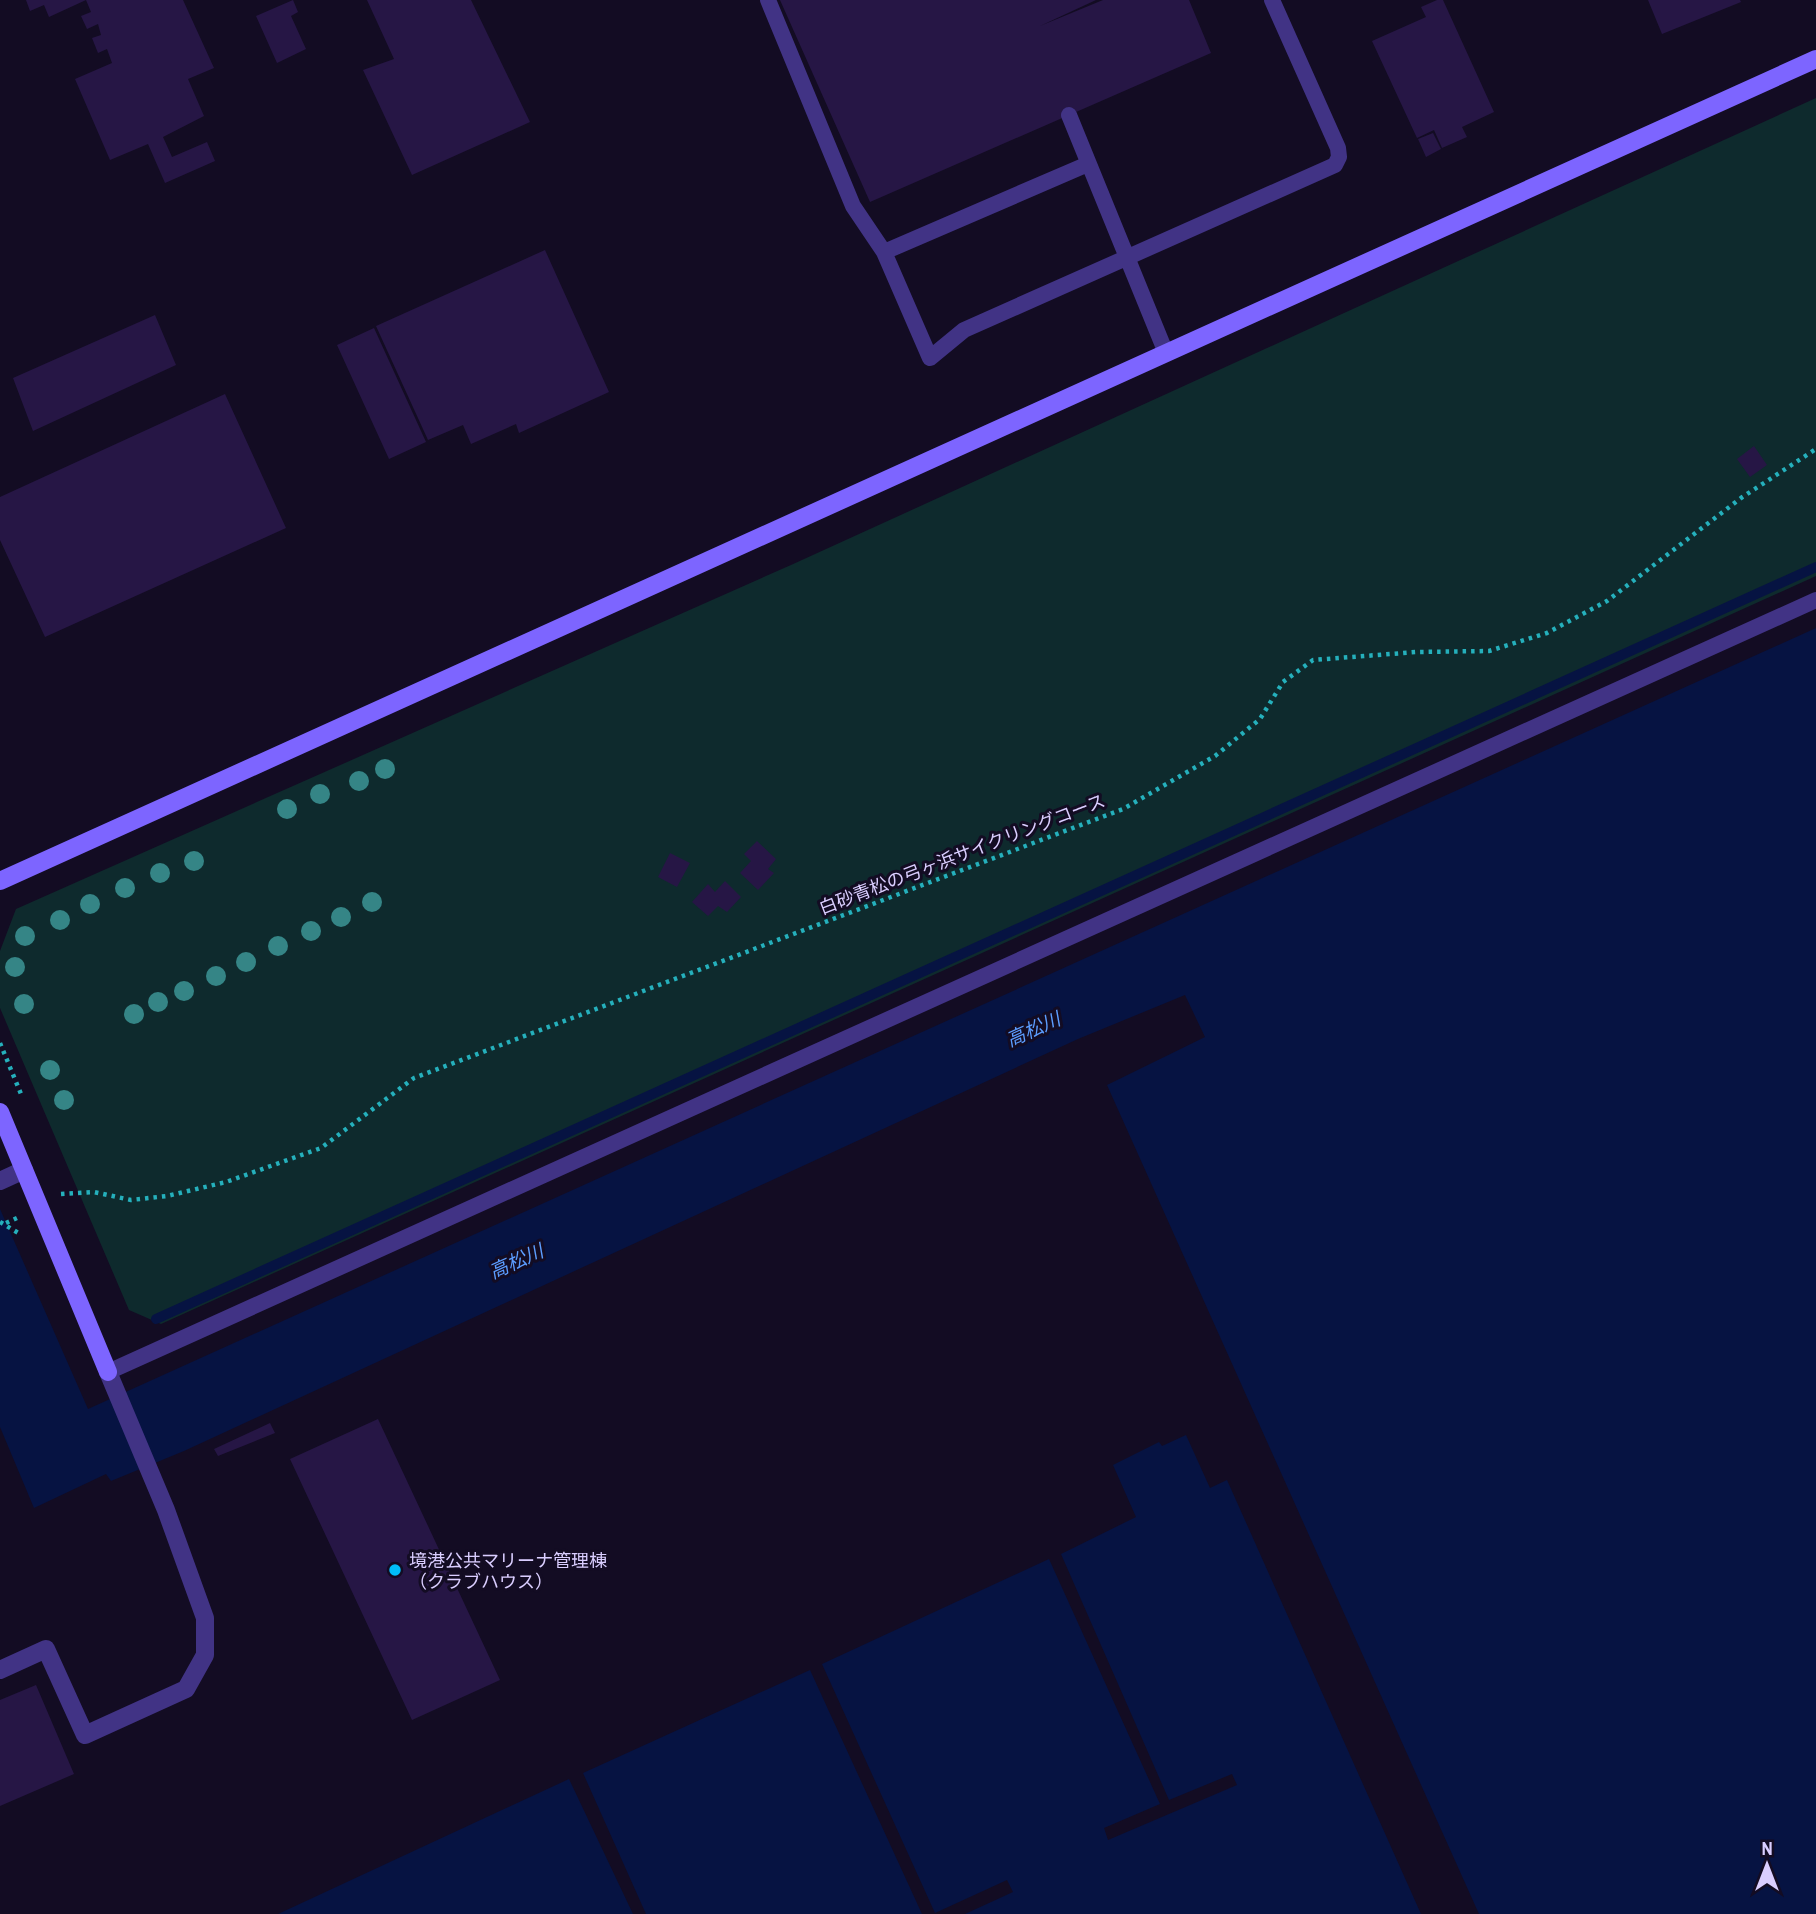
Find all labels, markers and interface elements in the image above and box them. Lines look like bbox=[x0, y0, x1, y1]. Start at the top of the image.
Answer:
street label: 白砂青松の弓ヶ浜サイクリングコース bbox=[815, 788, 1109, 920]
water label: 高松川 bbox=[1002, 1005, 1066, 1052]
water label: 高松川 bbox=[485, 1237, 549, 1284]
place label: 境港公共マリーナ管理棟 （クラブハウス） bbox=[409, 1548, 607, 1594]
marker: 境港公共マリーナ管理棟 （クラブハウス） bbox=[387, 1562, 403, 1578]
north arrow bbox=[1732, 1830, 1802, 1900]
text: N bbox=[1761, 1835, 1773, 1861]

